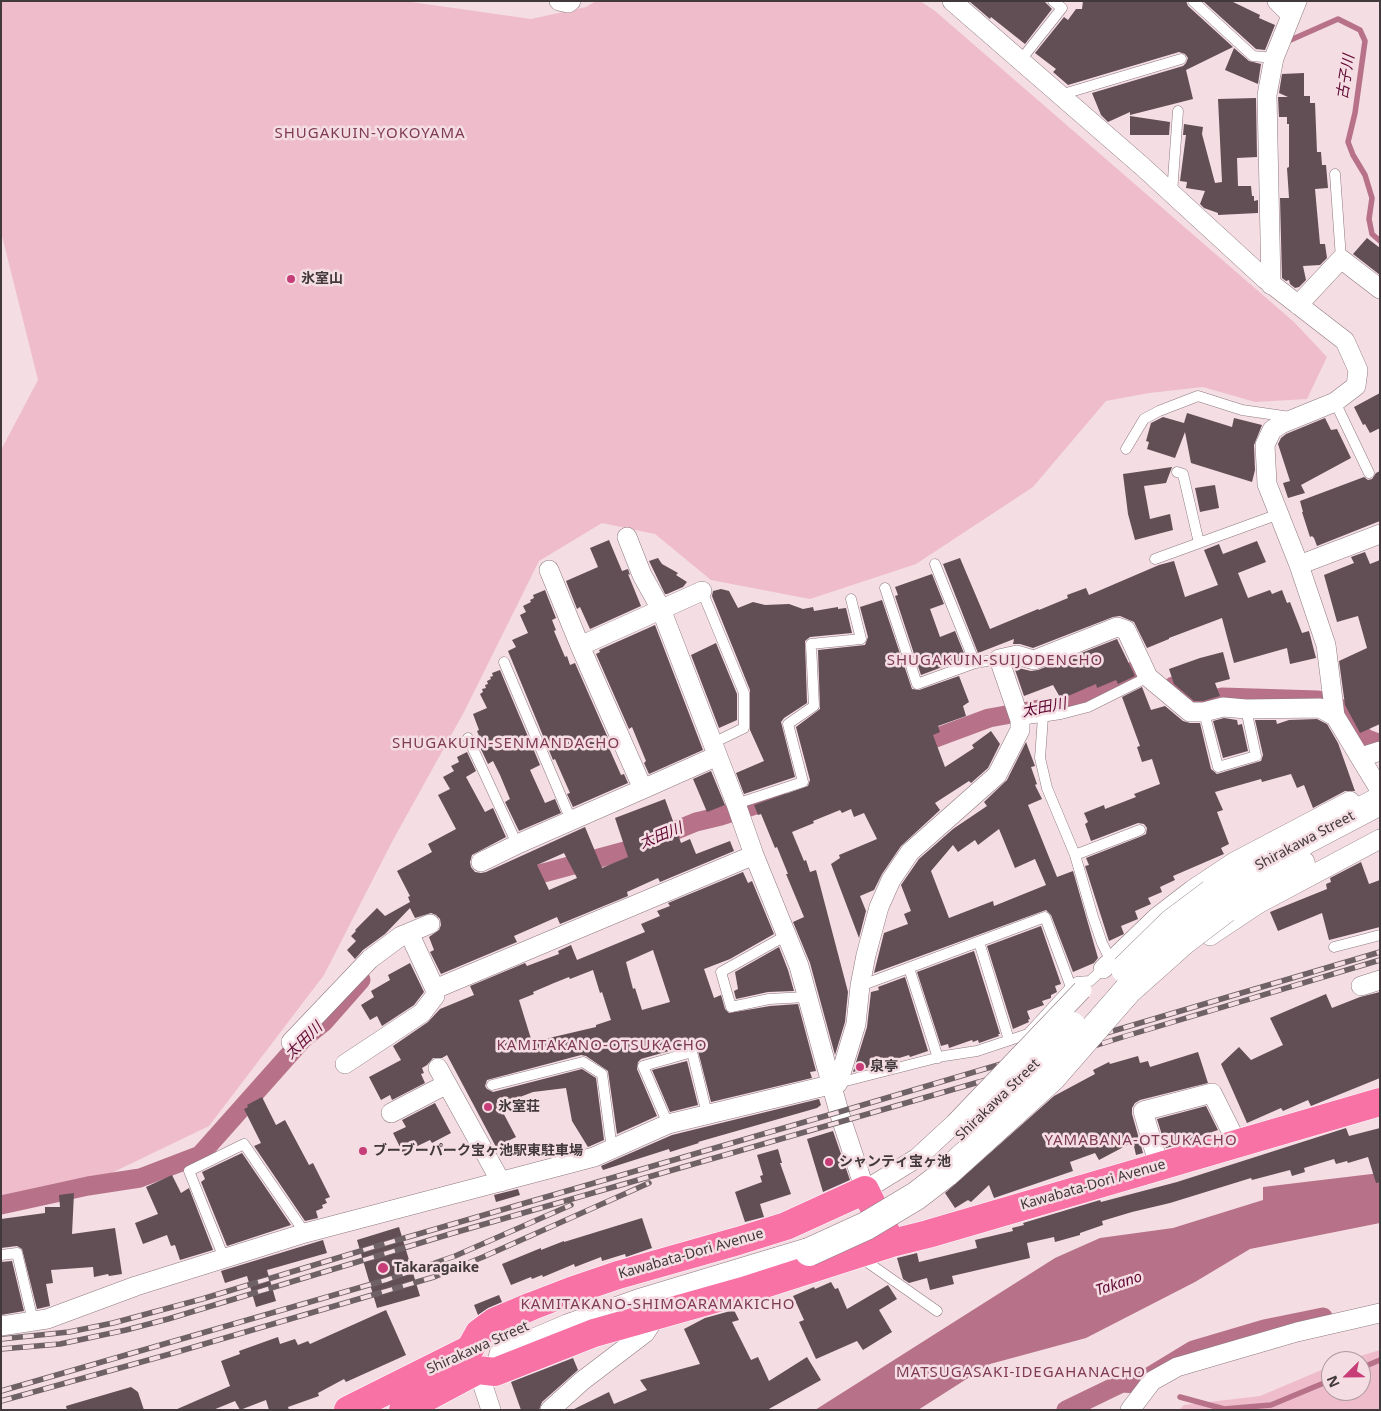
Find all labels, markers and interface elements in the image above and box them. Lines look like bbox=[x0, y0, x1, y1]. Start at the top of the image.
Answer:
water label: 古子川 bbox=[1334, 53, 1358, 101]
district label: SHUGAKUIN-YOKOYAMA bbox=[272, 125, 468, 143]
place label: 氷室山 bbox=[301, 271, 343, 287]
marker: 氷室山 bbox=[285, 273, 297, 285]
district label: SHUGAKUIN-SUIJODENCHO bbox=[884, 652, 1106, 670]
water label: 太田川 bbox=[1020, 695, 1068, 721]
district label: SHUGAKUIN-SENMANDACHO bbox=[389, 735, 623, 753]
street label: Shirakawa Street bbox=[1252, 808, 1358, 874]
water label: 太田川 bbox=[637, 819, 685, 853]
water label: 太田川 bbox=[282, 1019, 326, 1063]
district label: KAMITAKANO-OTSUKACHO bbox=[494, 1037, 710, 1055]
street label: Shirakawa Street bbox=[953, 1056, 1043, 1144]
place label: 泉亭 bbox=[870, 1059, 898, 1075]
marker: 泉亭 bbox=[854, 1061, 866, 1073]
place label: 氷室荘 bbox=[498, 1099, 540, 1115]
marker: 氷室荘 bbox=[482, 1101, 494, 1113]
district label: YAMABANA-OTSUKACHO bbox=[1042, 1132, 1240, 1150]
place label: ブーブーパーク宝ヶ池駅東駐車場 bbox=[373, 1143, 583, 1159]
marker: ブーブーパーク宝ヶ池駅東駐車場 bbox=[357, 1145, 369, 1157]
place label: シャンティ宝ヶ池 bbox=[839, 1154, 951, 1170]
marker: シャンティ宝ヶ池 bbox=[823, 1156, 835, 1168]
street label: Kawabata-Dori Avenue bbox=[1019, 1156, 1167, 1214]
street label: Kawabata-Dori Avenue bbox=[617, 1225, 765, 1283]
place label: Takaragaike bbox=[394, 1260, 479, 1276]
marker: Takaragaike bbox=[376, 1261, 390, 1275]
water label: Takano bbox=[1093, 1268, 1145, 1300]
district label: KAMITAKANO-SHIMOARAMAKICHO bbox=[517, 1296, 799, 1314]
street label: Shirakawa Street bbox=[424, 1318, 532, 1378]
north arrow bbox=[1321, 1351, 1371, 1401]
district label: MATSUGASAKI-IDEGAHANACHO bbox=[893, 1364, 1149, 1382]
text: N bbox=[1322, 1373, 1344, 1391]

